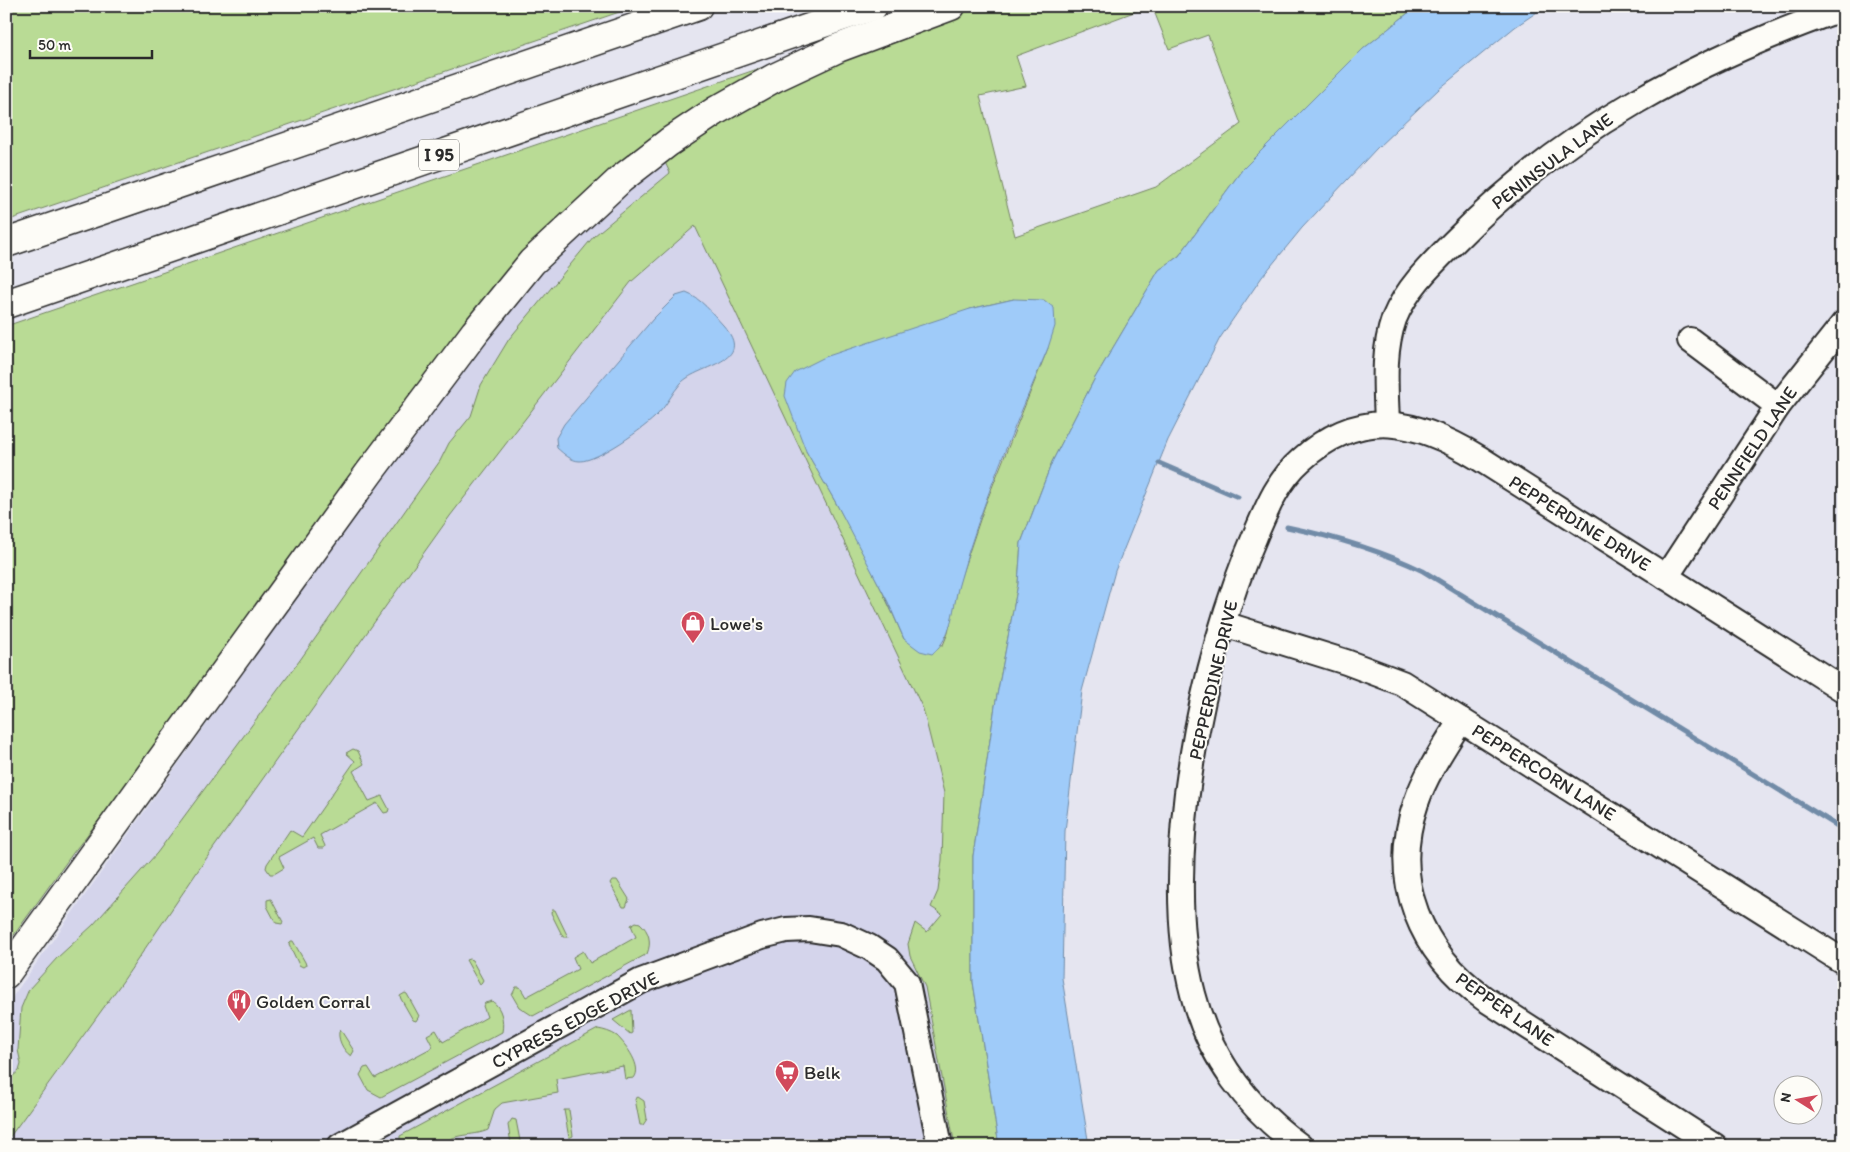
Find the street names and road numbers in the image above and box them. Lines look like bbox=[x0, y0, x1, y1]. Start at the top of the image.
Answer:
street label: PENINSULA LANE bbox=[1487, 108, 1617, 214]
road number: I 95 bbox=[419, 140, 459, 170]
street label: PENNFIELD LANE bbox=[1702, 382, 1802, 514]
street label: PEPPERDINE DRIVE bbox=[1505, 470, 1655, 576]
street label: PEPPERDINE DRIVE bbox=[1183, 598, 1243, 762]
street label: PEPPERCORN LANE bbox=[1468, 718, 1621, 826]
street label: CYPRESS EDGE DRIVE bbox=[488, 966, 663, 1074]
street label: PEPPER LANE bbox=[1451, 967, 1559, 1051]

